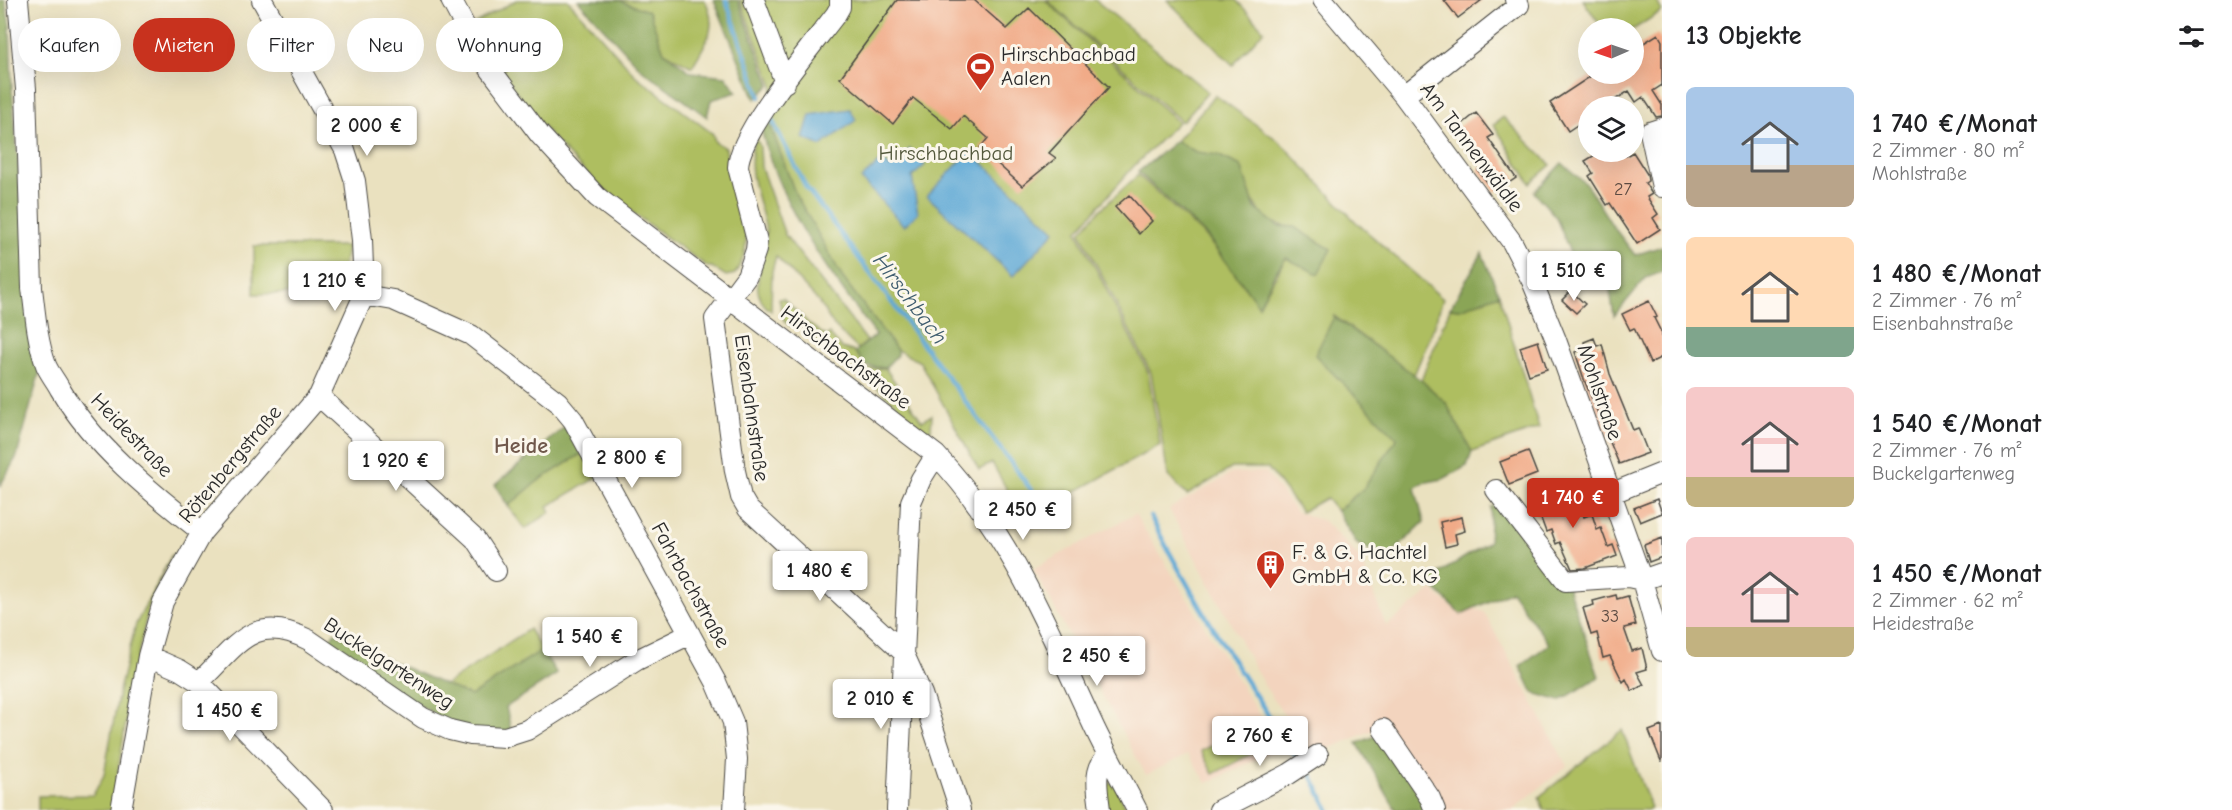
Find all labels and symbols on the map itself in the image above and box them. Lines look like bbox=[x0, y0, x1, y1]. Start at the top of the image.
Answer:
north arrow bbox=[1578, 18, 1644, 84]
place label: Hirschbachbad Aalen bbox=[1001, 42, 1136, 90]
sports icon: Hirschbachbad Aalen bbox=[964, 50, 996, 92]
street label: Am Tannenwäldle bbox=[1416, 78, 1528, 216]
pin: 2 000 € bbox=[312, 106, 422, 157]
park label: Hirschbachbad bbox=[879, 141, 1014, 165]
house number: 27 bbox=[1614, 179, 1632, 200]
water label: Hirschbach bbox=[867, 249, 953, 349]
pin: 1 510 € bbox=[1519, 251, 1629, 302]
pin: 1 210 € bbox=[280, 261, 390, 312]
street label: Hirschbachstraße bbox=[776, 300, 916, 414]
street label: Eisenbahnstraße bbox=[730, 333, 774, 483]
street label: Mohlstraße bbox=[1572, 341, 1628, 443]
street label: Heidestraße bbox=[86, 388, 178, 482]
street label: Rötenbergstraße bbox=[174, 400, 286, 528]
district label: Heide bbox=[494, 433, 548, 459]
pin: 2 800 € bbox=[577, 438, 687, 489]
pin: 1 920 € bbox=[341, 441, 451, 492]
pin: 1 740 € bbox=[1518, 478, 1628, 529]
pin: 2 450 € bbox=[968, 490, 1078, 541]
street label: Fahrbachstraße bbox=[647, 518, 735, 652]
place label: F. & G. Hachtel GmbH & Co. KG bbox=[1292, 540, 1438, 588]
building icon: F. & G. Hachtel GmbH & Co. KG bbox=[1255, 548, 1287, 590]
pin: 1 480 € bbox=[765, 551, 875, 602]
house number: 33 bbox=[1601, 606, 1619, 627]
street label: Buckelgartenweg bbox=[319, 612, 459, 714]
pin: 1 540 € bbox=[535, 617, 645, 668]
pin: 2 450 € bbox=[1042, 636, 1152, 687]
pin: 2 010 € bbox=[826, 679, 936, 730]
pin: 1 450 € bbox=[175, 691, 285, 742]
pin: 2 760 € bbox=[1205, 716, 1315, 767]

